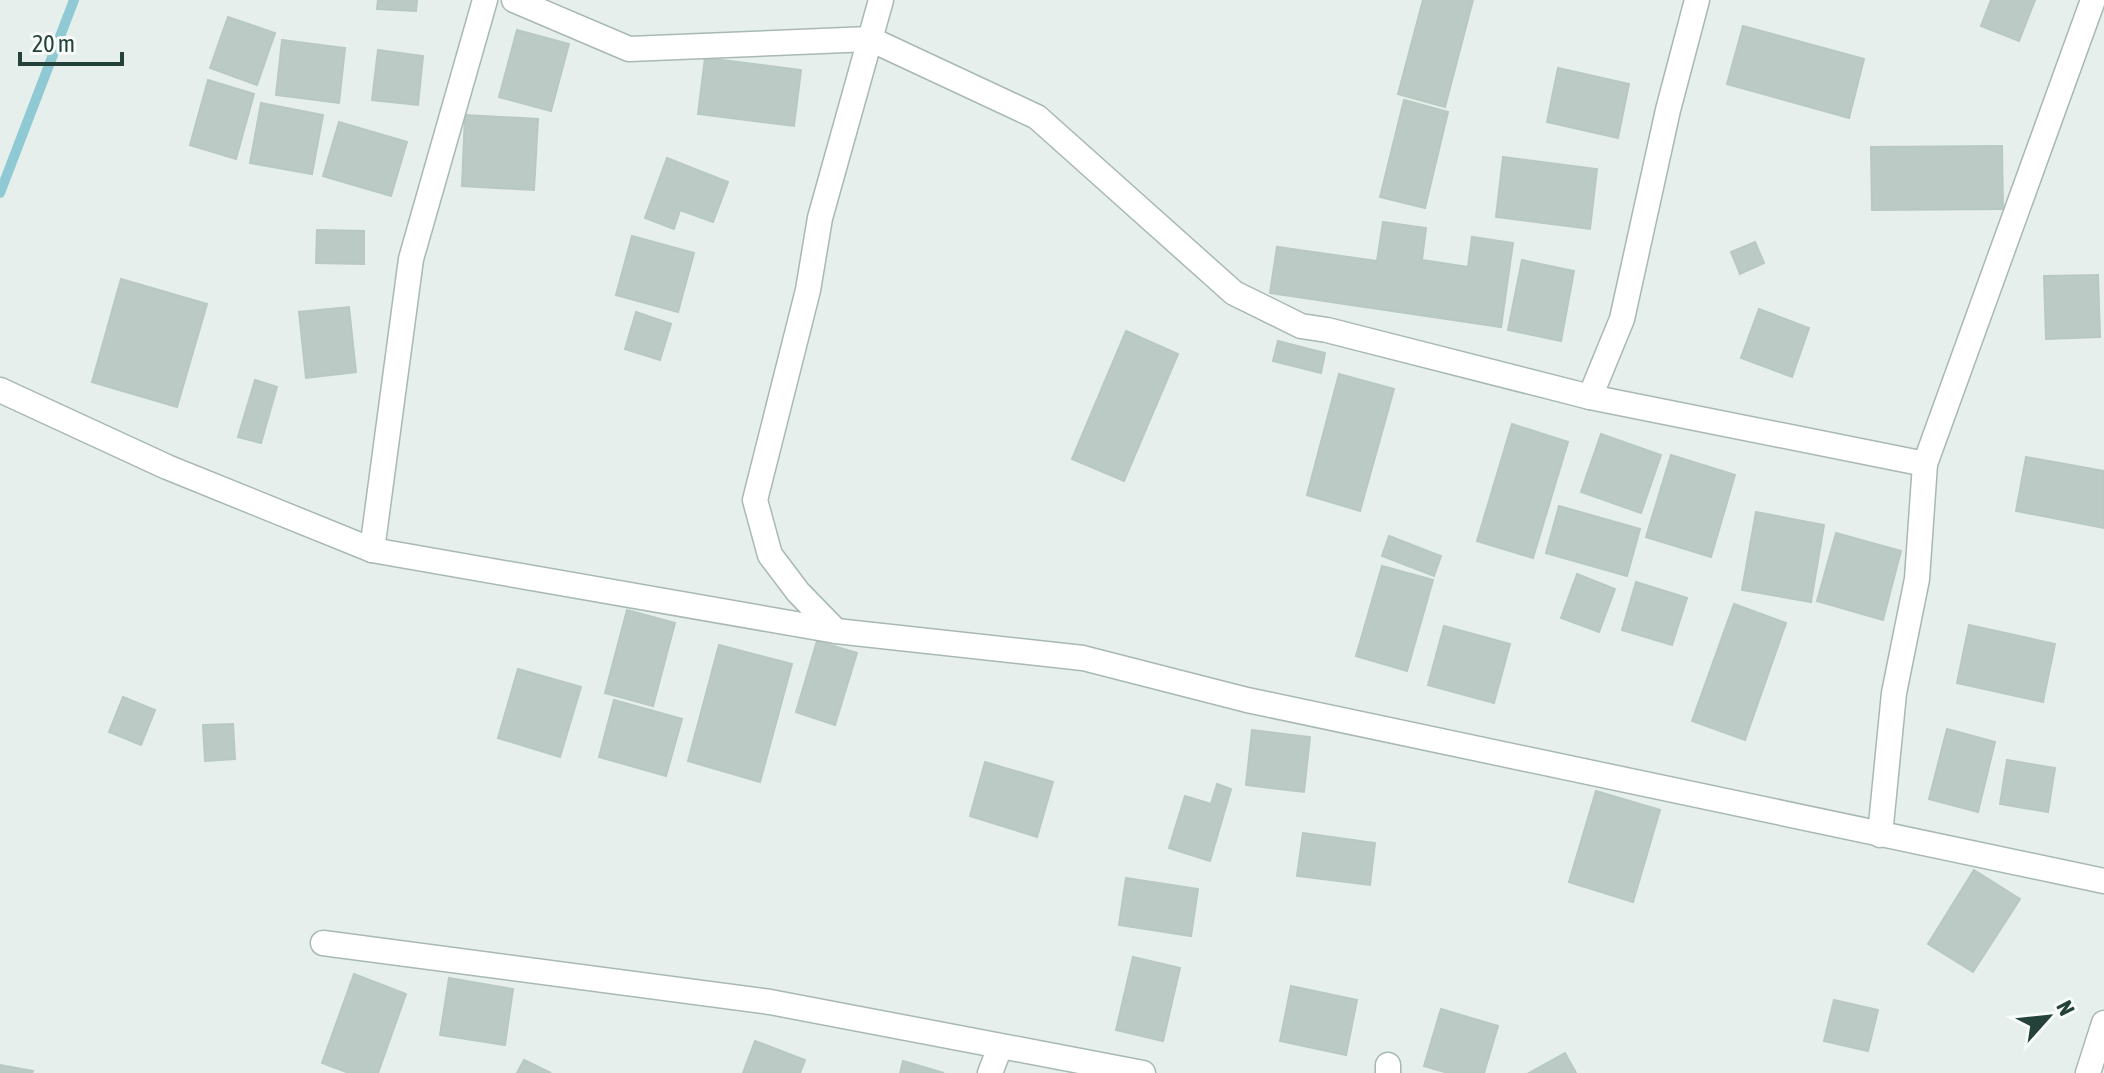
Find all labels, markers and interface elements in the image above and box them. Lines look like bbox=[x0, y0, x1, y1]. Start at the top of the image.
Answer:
scale bar bbox=[20, 16, 122, 66]
text: 20 m bbox=[32, 30, 75, 57]
north arrow bbox=[2008, 977, 2088, 1057]
text: N bbox=[2051, 996, 2080, 1020]

